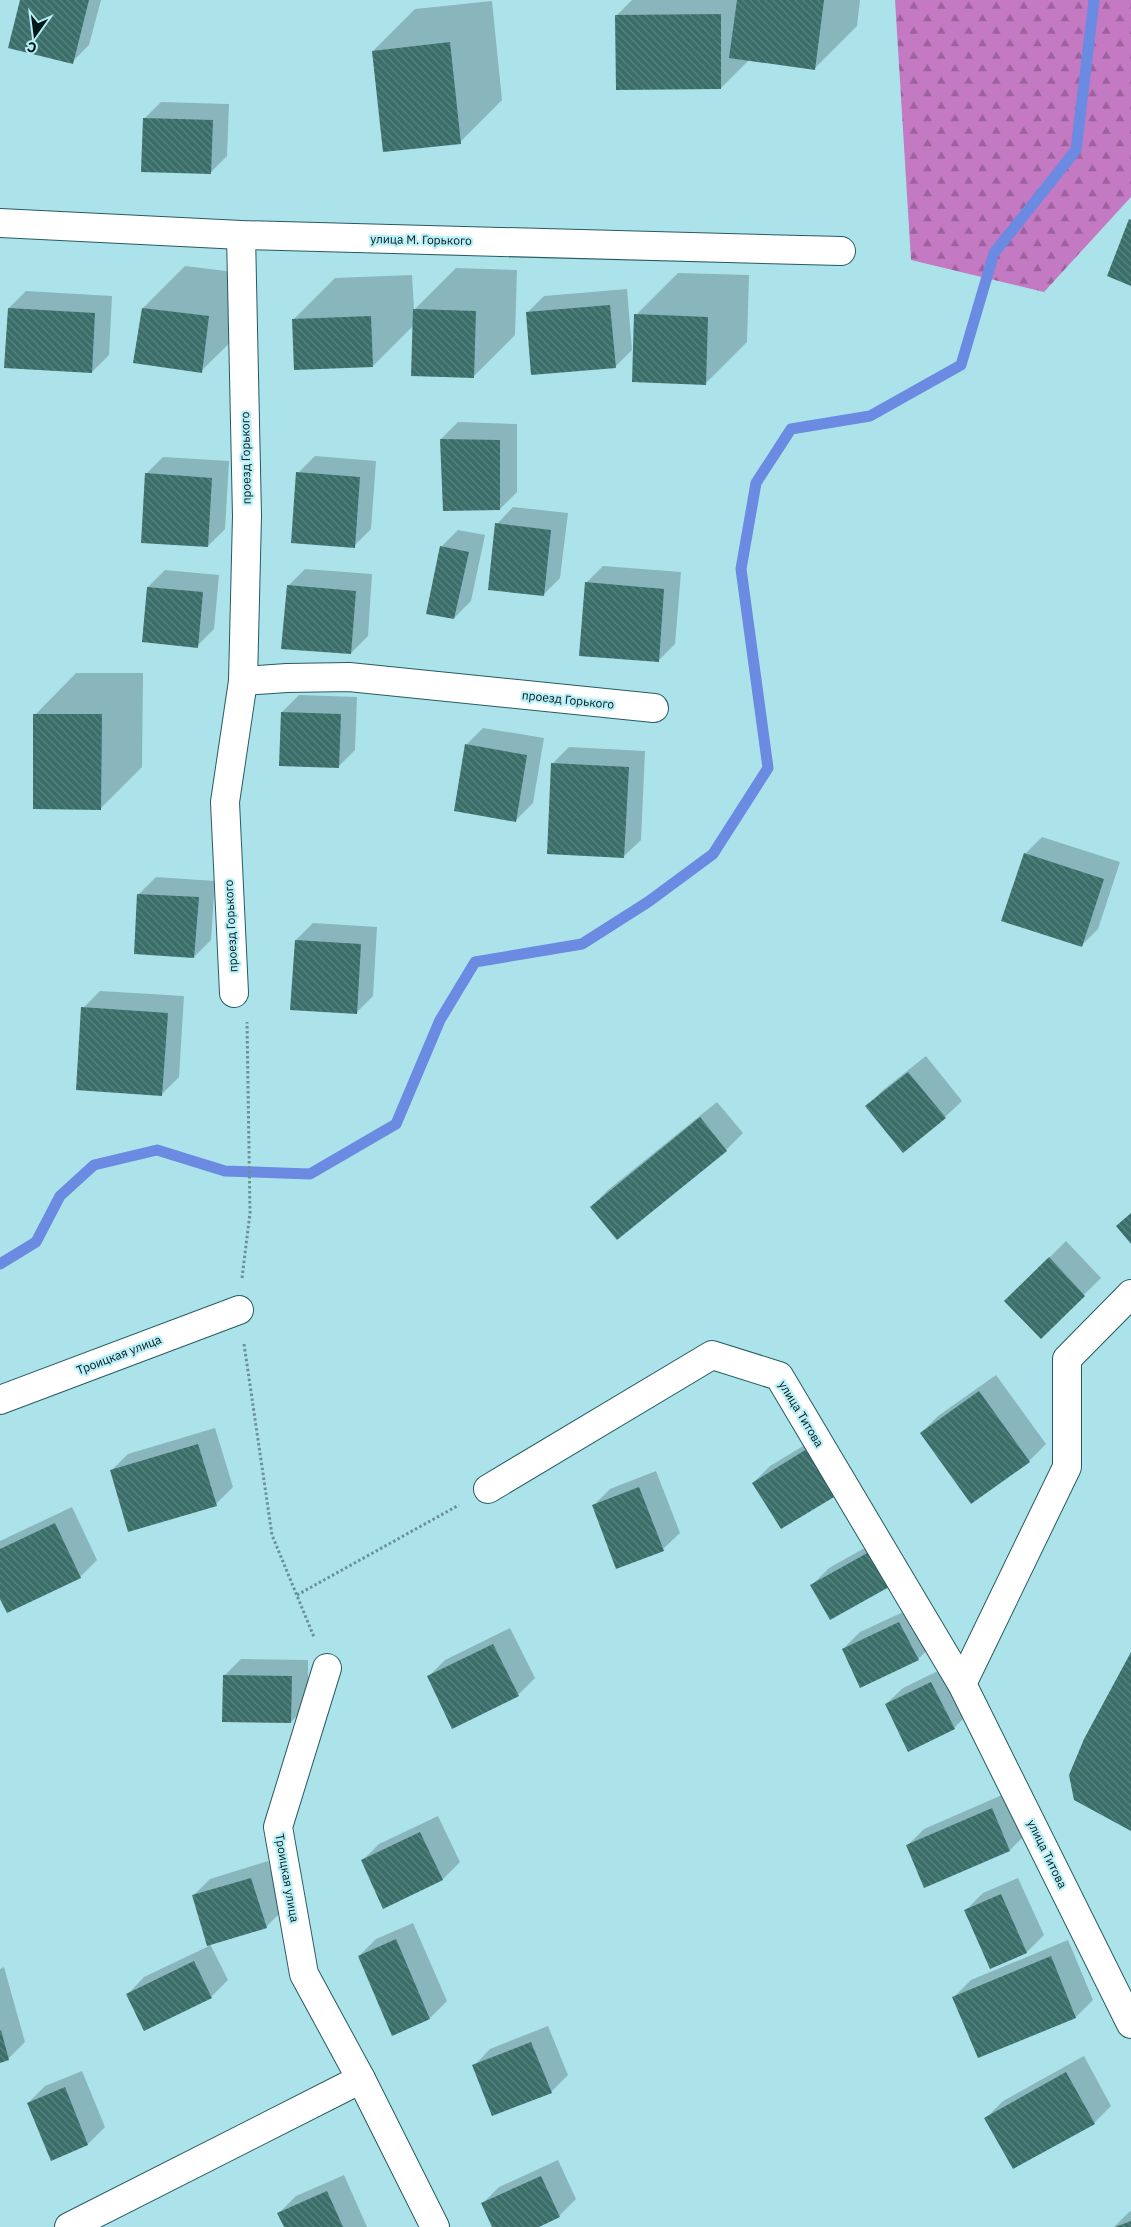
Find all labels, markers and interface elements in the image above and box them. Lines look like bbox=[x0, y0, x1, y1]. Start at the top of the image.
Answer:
north arrow bbox=[10, 10, 60, 60]
text: С bbox=[25, 38, 38, 57]
street label: улица М. Горького bbox=[370, 231, 472, 248]
street label: проезд Горького bbox=[237, 411, 254, 504]
street label: проезд Горького bbox=[521, 687, 615, 712]
street label: проезд Горького bbox=[221, 879, 240, 973]
street label: Троицкая улица bbox=[74, 1331, 164, 1378]
street label: улица Титова bbox=[776, 1378, 827, 1450]
street label: улица Титова bbox=[1024, 1817, 1071, 1891]
street label: Троицкая улица bbox=[272, 1832, 303, 1924]

